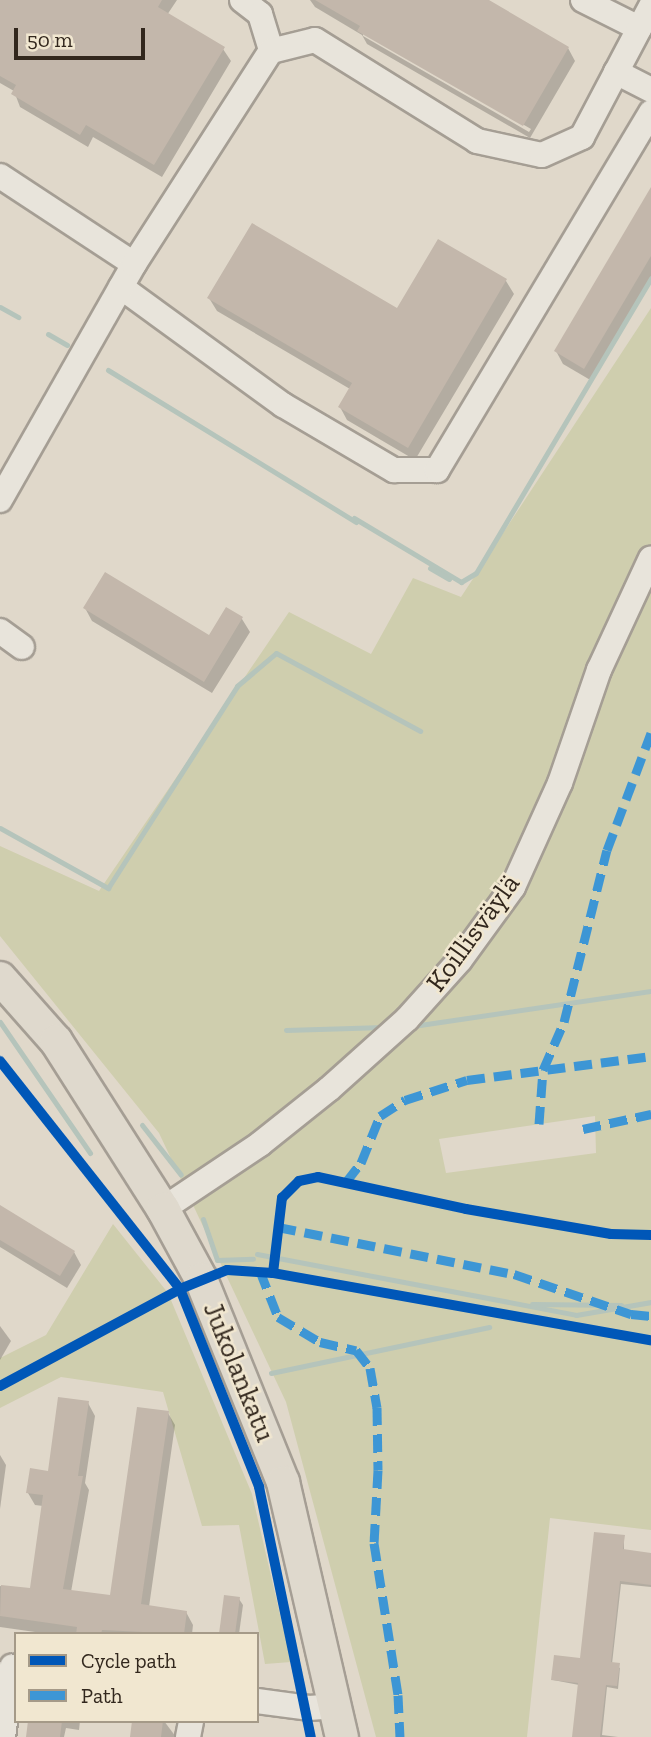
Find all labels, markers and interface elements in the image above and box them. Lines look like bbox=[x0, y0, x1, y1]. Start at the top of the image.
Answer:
scale bar bbox=[18, 14, 149, 58]
text: 50 m bbox=[27, 27, 73, 52]
street label: Koillisväylä bbox=[419, 868, 527, 998]
street label: Jukolankatu bbox=[196, 1297, 282, 1447]
legend bbox=[14, 1632, 259, 1723]
text: Cycle path bbox=[81, 1648, 176, 1673]
text: Path bbox=[81, 1683, 123, 1708]

